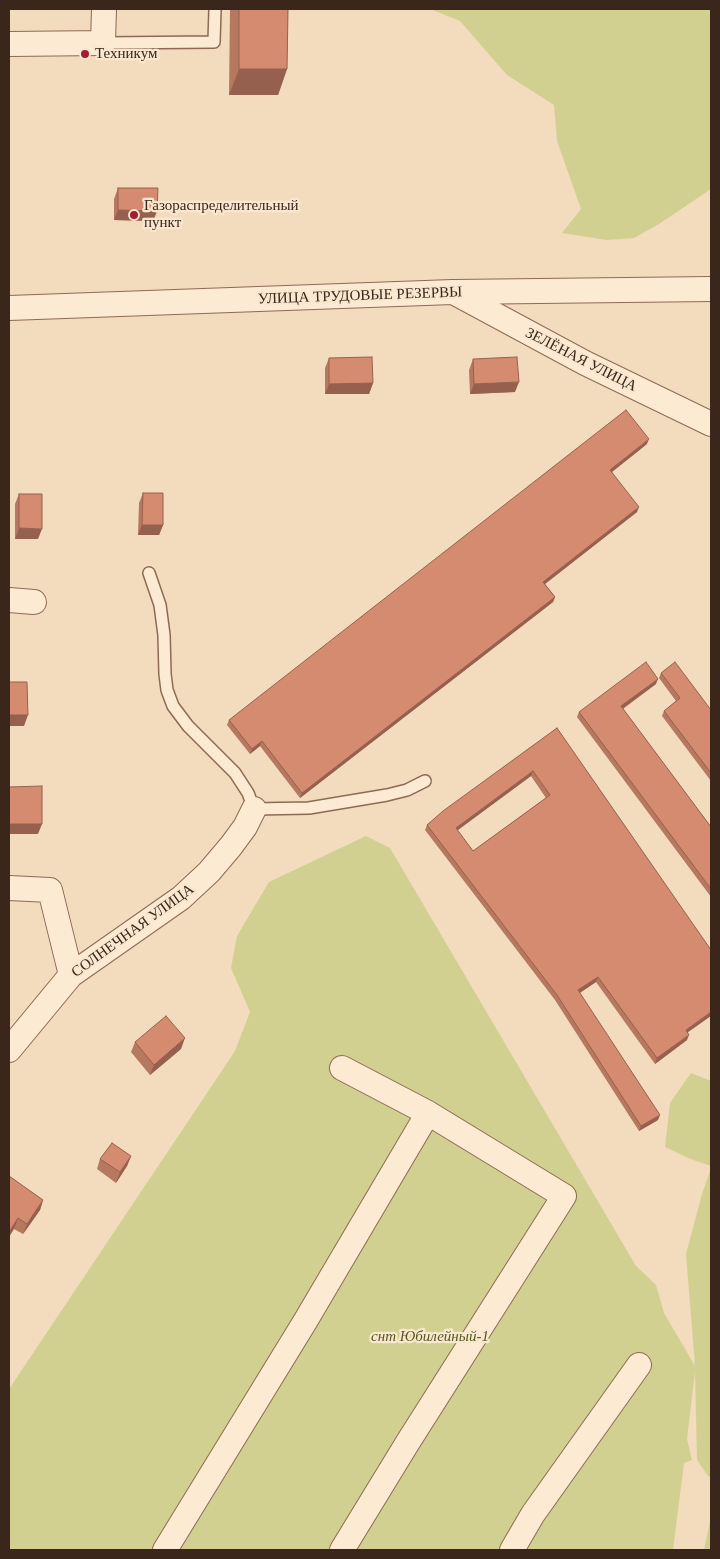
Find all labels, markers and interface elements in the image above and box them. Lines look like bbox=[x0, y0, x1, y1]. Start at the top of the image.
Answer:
place label: Техникум bbox=[95, 45, 157, 63]
marker: Техникум bbox=[79, 48, 91, 60]
place label: Газораспределительный пункт bbox=[144, 197, 299, 232]
marker: Газораспределительный пункт bbox=[128, 209, 140, 221]
street label: УЛИЦА ТРУДОВЫЕ РЕЗЕРВЫ bbox=[258, 283, 462, 309]
street label: ЗЕЛЁНАЯ УЛИЦА bbox=[522, 324, 640, 396]
street label: СОЛНЕЧНАЯ УЛИЦА bbox=[68, 881, 198, 981]
park label: снт Юбилейный-1 bbox=[371, 1328, 489, 1346]

